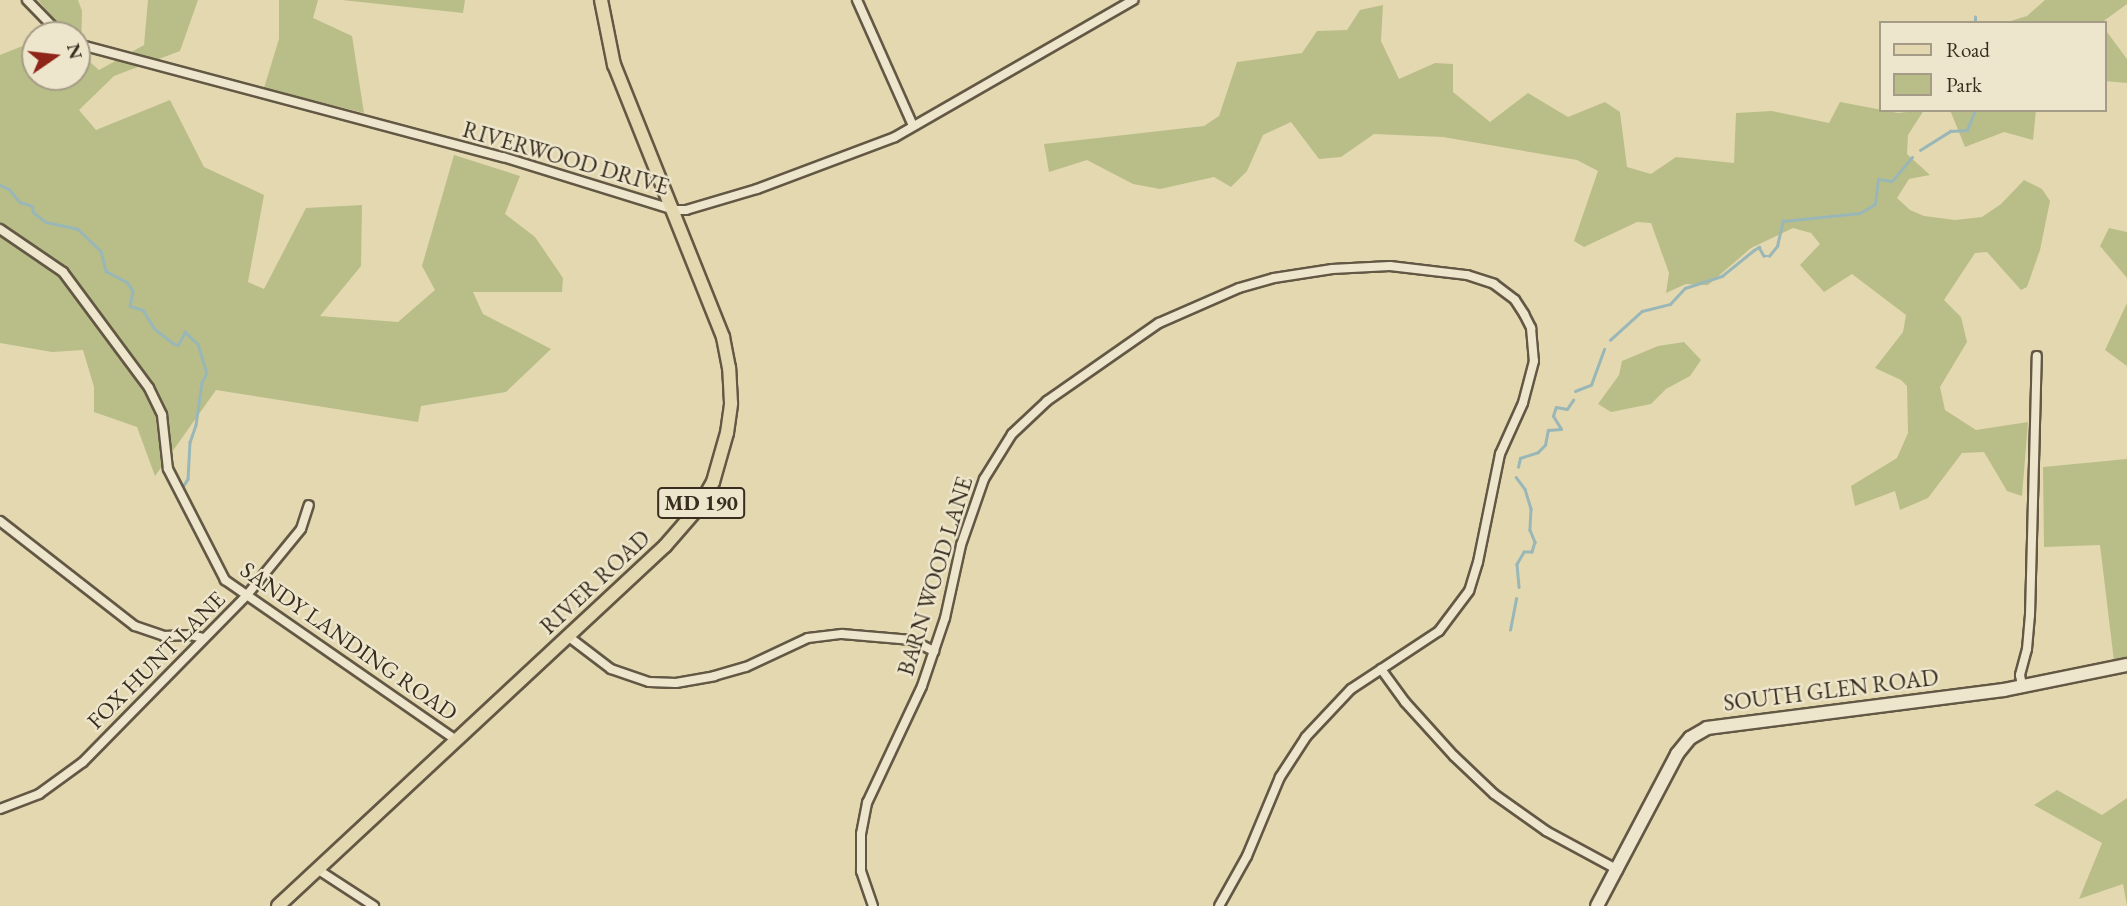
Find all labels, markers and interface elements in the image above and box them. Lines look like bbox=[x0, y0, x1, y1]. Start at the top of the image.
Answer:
north arrow bbox=[21, 21, 91, 91]
legend bbox=[1878, 21, 2106, 112]
text: Road bbox=[1946, 36, 1990, 63]
text: N bbox=[61, 41, 89, 62]
text: Park bbox=[1946, 71, 1982, 98]
street label: RIVERWOOD DRIVE bbox=[459, 115, 673, 201]
street label: BARN WOOD LANE bbox=[892, 473, 978, 679]
road number: MD 190 bbox=[656, 486, 746, 520]
street label: RIVER ROAD bbox=[534, 524, 656, 640]
street label: SANDY LANDING ROAD bbox=[235, 556, 463, 726]
street label: FOX HUNT LANE bbox=[81, 585, 231, 735]
street label: SOUTH GLEN ROAD bbox=[1722, 663, 1940, 717]

